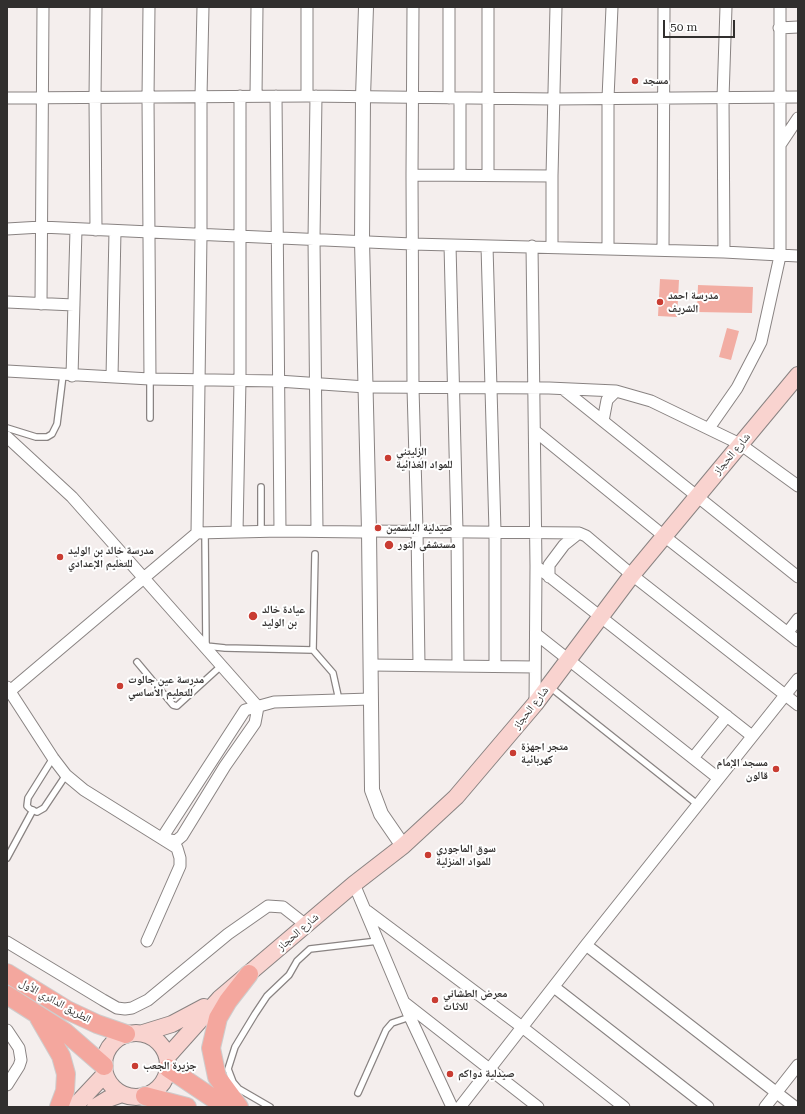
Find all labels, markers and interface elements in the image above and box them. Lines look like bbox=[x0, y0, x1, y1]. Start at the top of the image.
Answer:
scale bar bbox=[665, 12, 737, 38]
text: 50 m bbox=[670, 20, 697, 34]
place label: مسجد bbox=[643, 74, 668, 88]
marker: مسجد bbox=[630, 76, 640, 86]
place label: مدرسة احمد الشريف bbox=[668, 289, 718, 315]
marker: مدرسة احمد الشريف bbox=[655, 297, 665, 307]
street label: شارع الحجاز bbox=[711, 430, 753, 478]
place label: الزليتني للمواد الغذائية bbox=[396, 445, 453, 471]
marker: الزليتني للمواد الغذائية bbox=[383, 453, 393, 463]
place label: صيدلية البلسمين bbox=[386, 521, 452, 535]
marker: صيدلية البلسمين bbox=[373, 523, 383, 533]
place label: مستشفى النور bbox=[398, 538, 456, 552]
marker: مستشفى النور bbox=[383, 539, 395, 551]
place label: مدرسة خالد بن الوليد للتعليم الإعدادي bbox=[68, 544, 154, 570]
marker: مدرسة خالد بن الوليد للتعليم الإعدادي bbox=[55, 552, 65, 562]
place label: عيادة خالد بن الوليد bbox=[262, 603, 305, 629]
marker: عيادة خالد بن الوليد bbox=[247, 610, 259, 622]
place label: مدرسة عين جالوت للتعليم الأساسي bbox=[128, 673, 204, 699]
marker: مدرسة عين جالوت للتعليم الأساسي bbox=[115, 681, 125, 691]
street label: شارع الحجاز bbox=[510, 684, 552, 732]
place label: متجر اجهزة كهربائية bbox=[521, 740, 568, 766]
marker: متجر اجهزة كهربائية bbox=[508, 748, 518, 758]
place label: مسجد الإمام قالون bbox=[717, 756, 768, 782]
marker: مسجد الإمام قالون bbox=[771, 764, 781, 774]
place label: سوق الماجوري للمواد المنزلية bbox=[436, 842, 496, 868]
marker: سوق الماجوري للمواد المنزلية bbox=[423, 850, 433, 860]
street label: شارع الحجاز bbox=[275, 911, 321, 953]
street label: الطريق الدائري الأول bbox=[17, 976, 93, 1026]
place label: معرض الطشاني للاثاث bbox=[443, 987, 507, 1013]
marker: معرض الطشاني للاثاث bbox=[430, 995, 440, 1005]
place label: جزيرة الجعب bbox=[143, 1059, 197, 1073]
marker: جزيرة الجعب bbox=[130, 1061, 140, 1071]
place label: صيدلية دواكم bbox=[458, 1067, 515, 1081]
marker: صيدلية دواكم bbox=[445, 1069, 455, 1079]

